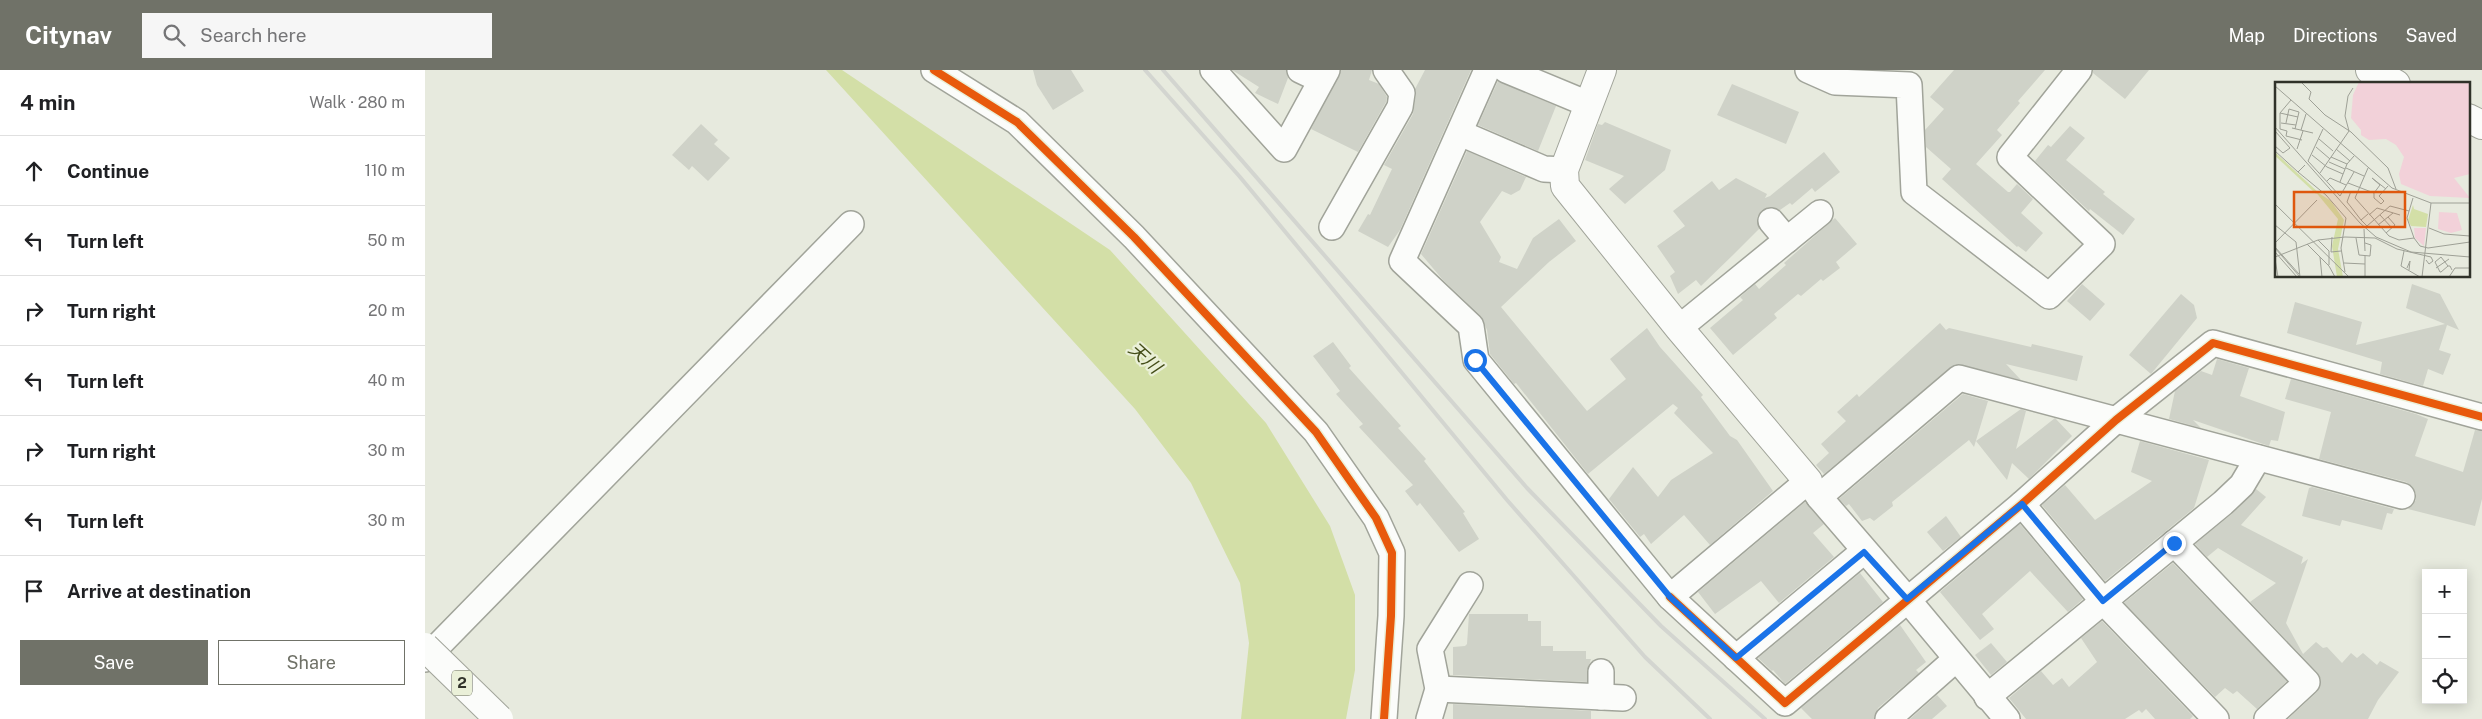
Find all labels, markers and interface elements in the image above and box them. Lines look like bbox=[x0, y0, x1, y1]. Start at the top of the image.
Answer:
search box bbox=[142, 13, 492, 58]
text: Citynav bbox=[25, 21, 112, 49]
icon: search bbox=[160, 21, 188, 49]
text: Search here bbox=[200, 24, 307, 46]
text: Map bbox=[2228, 25, 2265, 46]
text: Directions bbox=[2293, 25, 2378, 46]
text: Saved bbox=[2406, 25, 2457, 46]
inset map bbox=[2275, 82, 2469, 278]
text: 4 min bbox=[20, 90, 75, 115]
text: Walk · 280 m bbox=[309, 93, 405, 112]
icon: ahead bbox=[20, 157, 48, 185]
text: Continue bbox=[67, 160, 149, 182]
text: 110 m bbox=[364, 161, 405, 180]
icon: left bbox=[20, 227, 48, 255]
text: Turn left bbox=[67, 230, 144, 252]
text: 50 m bbox=[367, 231, 405, 250]
icon: right bbox=[20, 297, 48, 325]
text: Turn right bbox=[67, 300, 156, 322]
text: 20 m bbox=[368, 301, 405, 320]
water label: 天川 bbox=[1125, 338, 1167, 379]
route start bbox=[1464, 349, 1487, 372]
icon: left bbox=[20, 367, 48, 395]
text: Turn left bbox=[67, 370, 144, 392]
text: 40 m bbox=[367, 371, 405, 390]
icon: right bbox=[20, 437, 48, 465]
text: Turn right bbox=[67, 440, 156, 462]
text: 30 m bbox=[368, 441, 405, 460]
icon: left bbox=[20, 507, 48, 535]
text: Turn left bbox=[67, 510, 144, 532]
text: 30 m bbox=[368, 511, 405, 530]
route end bbox=[2163, 532, 2186, 555]
map controls bbox=[2422, 569, 2467, 704]
button: + bbox=[2422, 569, 2467, 614]
icon: arrive bbox=[20, 577, 48, 605]
text: Arrive at destination bbox=[67, 580, 251, 602]
button: − bbox=[2422, 614, 2467, 659]
button: Save bbox=[20, 640, 208, 685]
button: Share bbox=[218, 640, 405, 685]
button: locate bbox=[2422, 659, 2467, 704]
road number: 2 bbox=[452, 670, 472, 696]

